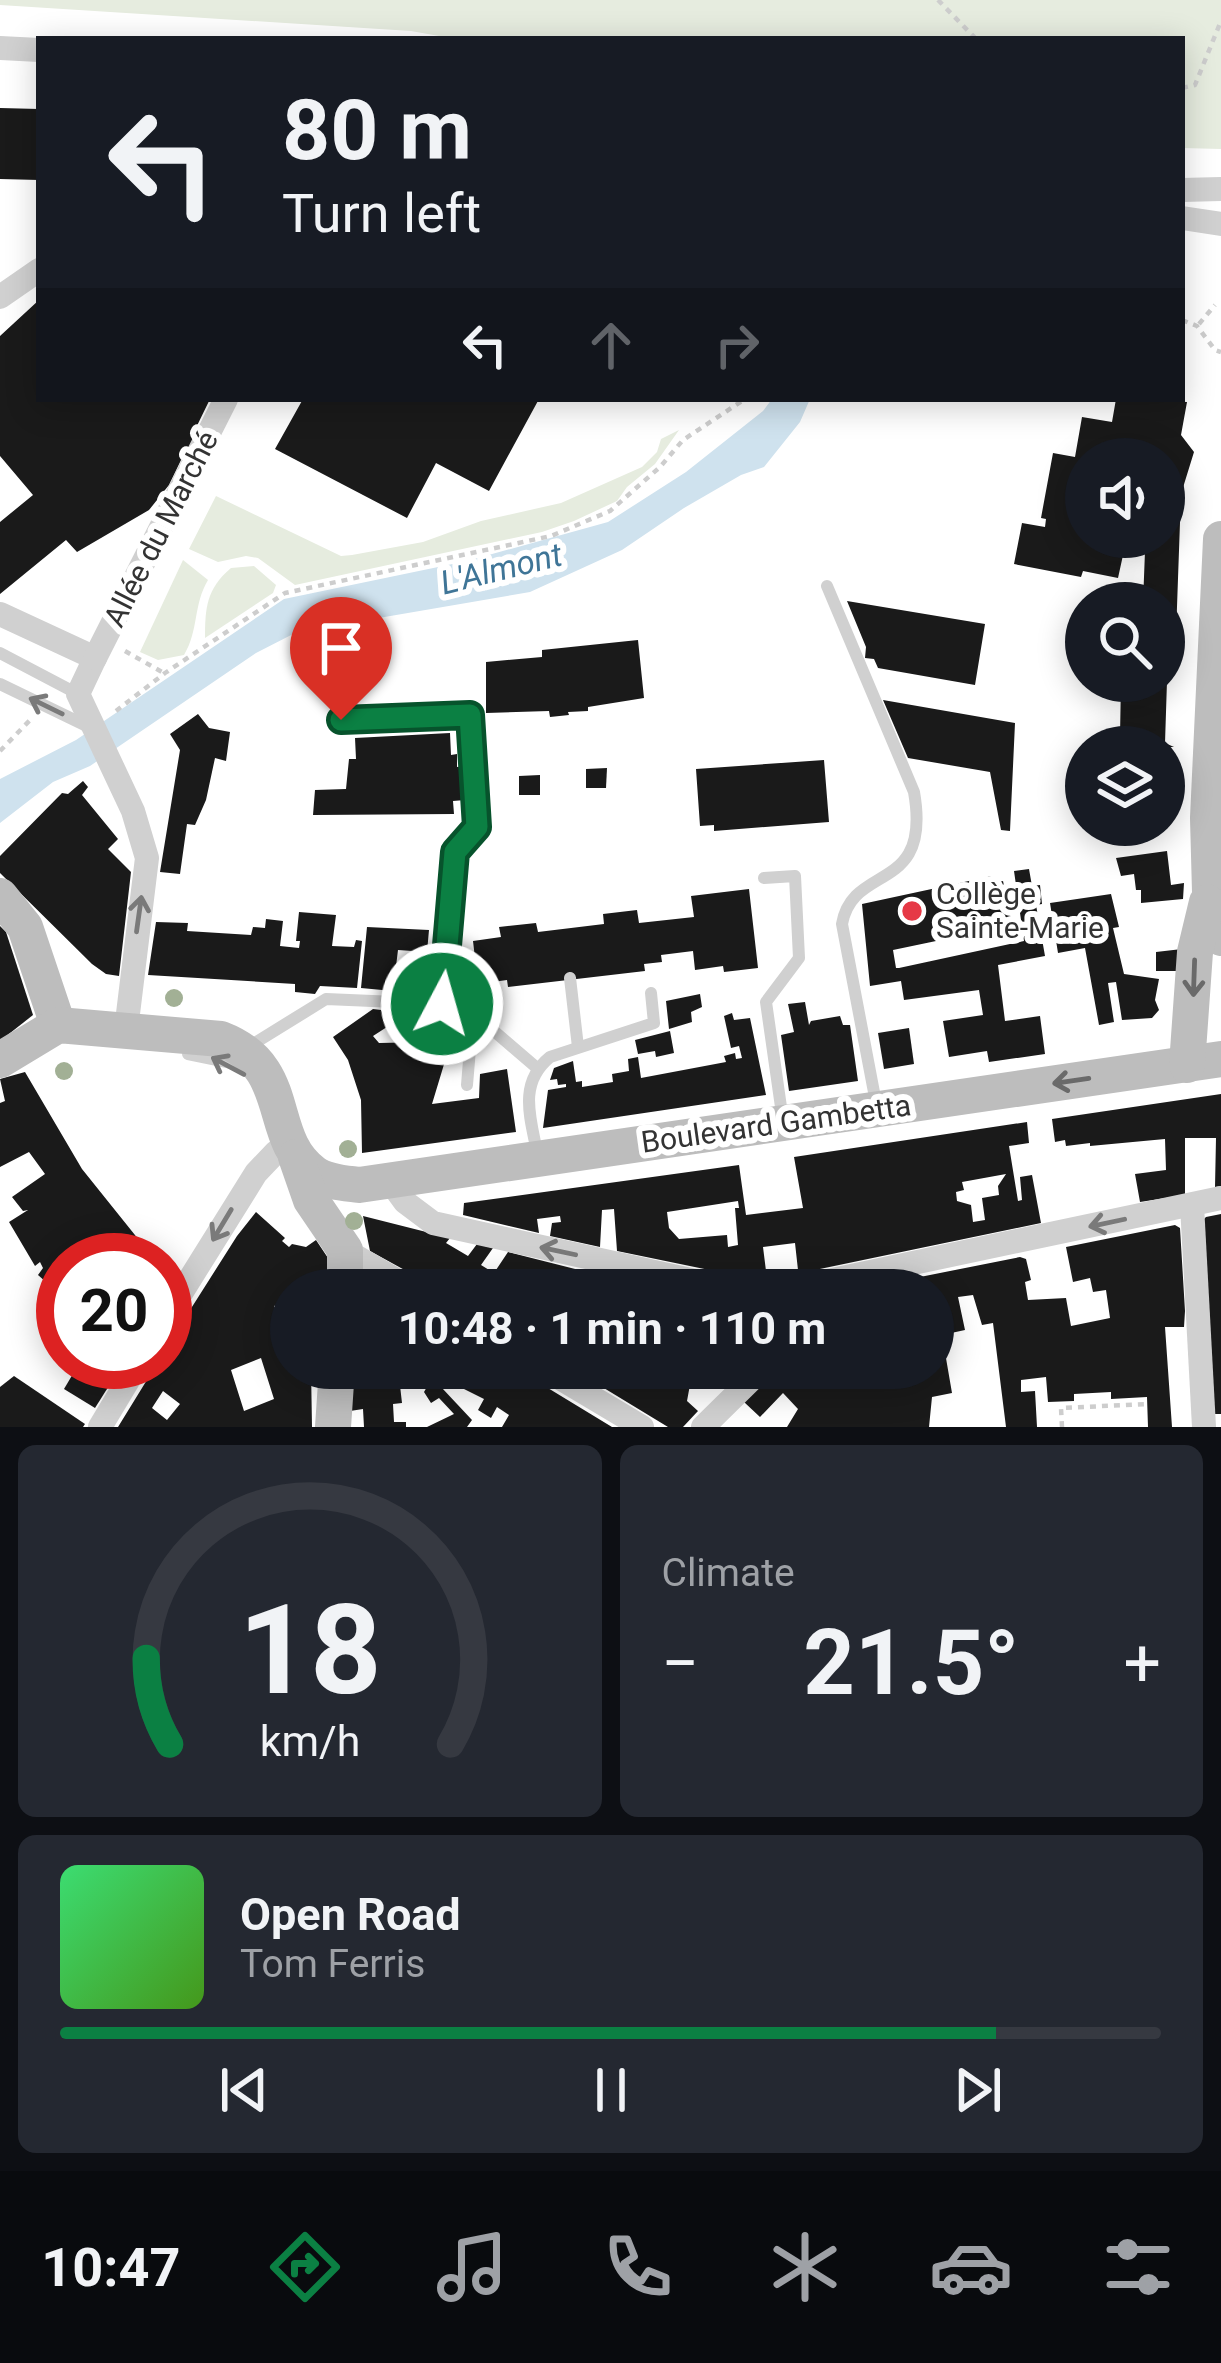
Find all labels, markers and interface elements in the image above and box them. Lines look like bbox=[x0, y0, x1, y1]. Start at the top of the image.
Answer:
text: 80 m bbox=[282, 81, 472, 180]
icon: left bbox=[84, 84, 240, 240]
text: Turn left bbox=[282, 182, 481, 245]
icon: left bbox=[452, 312, 518, 378]
icon: ahead bbox=[578, 312, 644, 378]
icon: right bbox=[704, 312, 770, 378]
street label: Allée du Marché bbox=[96, 425, 225, 632]
map controls bbox=[1065, 438, 1185, 846]
button: sound bbox=[1065, 438, 1185, 558]
water label: L'Almont bbox=[436, 534, 567, 602]
button: search bbox=[1065, 582, 1185, 702]
pin bbox=[290, 597, 392, 720]
icon: arrive bbox=[308, 615, 374, 681]
one-way arrow bbox=[29, 694, 65, 716]
button: layers bbox=[1065, 726, 1185, 846]
place label: Collège Sainte-Marie bbox=[936, 876, 1104, 945]
one-way arrow bbox=[128, 895, 151, 934]
marker: Collège Sainte-Marie bbox=[899, 898, 925, 924]
position arrow bbox=[379, 941, 505, 1067]
one-way arrow bbox=[1182, 958, 1205, 997]
one-way arrow bbox=[211, 1054, 246, 1077]
one-way arrow bbox=[1052, 1070, 1091, 1093]
street label: Boulevard Gambetta bbox=[639, 1087, 913, 1160]
one-way arrow bbox=[210, 1207, 234, 1241]
one-way arrow bbox=[1088, 1213, 1127, 1235]
speed limit sign: 20 bbox=[36, 1233, 192, 1389]
one-way arrow bbox=[540, 1238, 578, 1261]
text: 10:48 · 1 min · 110 m bbox=[398, 1302, 826, 1355]
text: Climate bbox=[662, 1550, 795, 1596]
text: 18 bbox=[238, 1577, 381, 1723]
text: 21.5° bbox=[803, 1611, 1019, 1716]
text: − bbox=[662, 1625, 699, 1702]
text: + bbox=[1124, 1625, 1161, 1702]
text: km/h bbox=[259, 1716, 360, 1766]
text: Open Road bbox=[240, 1888, 461, 1941]
text: Tom Ferris bbox=[240, 1941, 425, 1987]
icon: previous bbox=[211, 2057, 277, 2123]
icon: pause bbox=[578, 2057, 644, 2123]
icon: next bbox=[945, 2057, 1011, 2123]
icon: directions bbox=[263, 2225, 347, 2309]
icon: music bbox=[430, 2225, 514, 2309]
icon: phone bbox=[596, 2225, 680, 2309]
icon: climate bbox=[763, 2225, 847, 2309]
icon: car bbox=[929, 2225, 1013, 2309]
icon: filters bbox=[1096, 2225, 1180, 2309]
text: 10:47 bbox=[41, 2236, 180, 2299]

